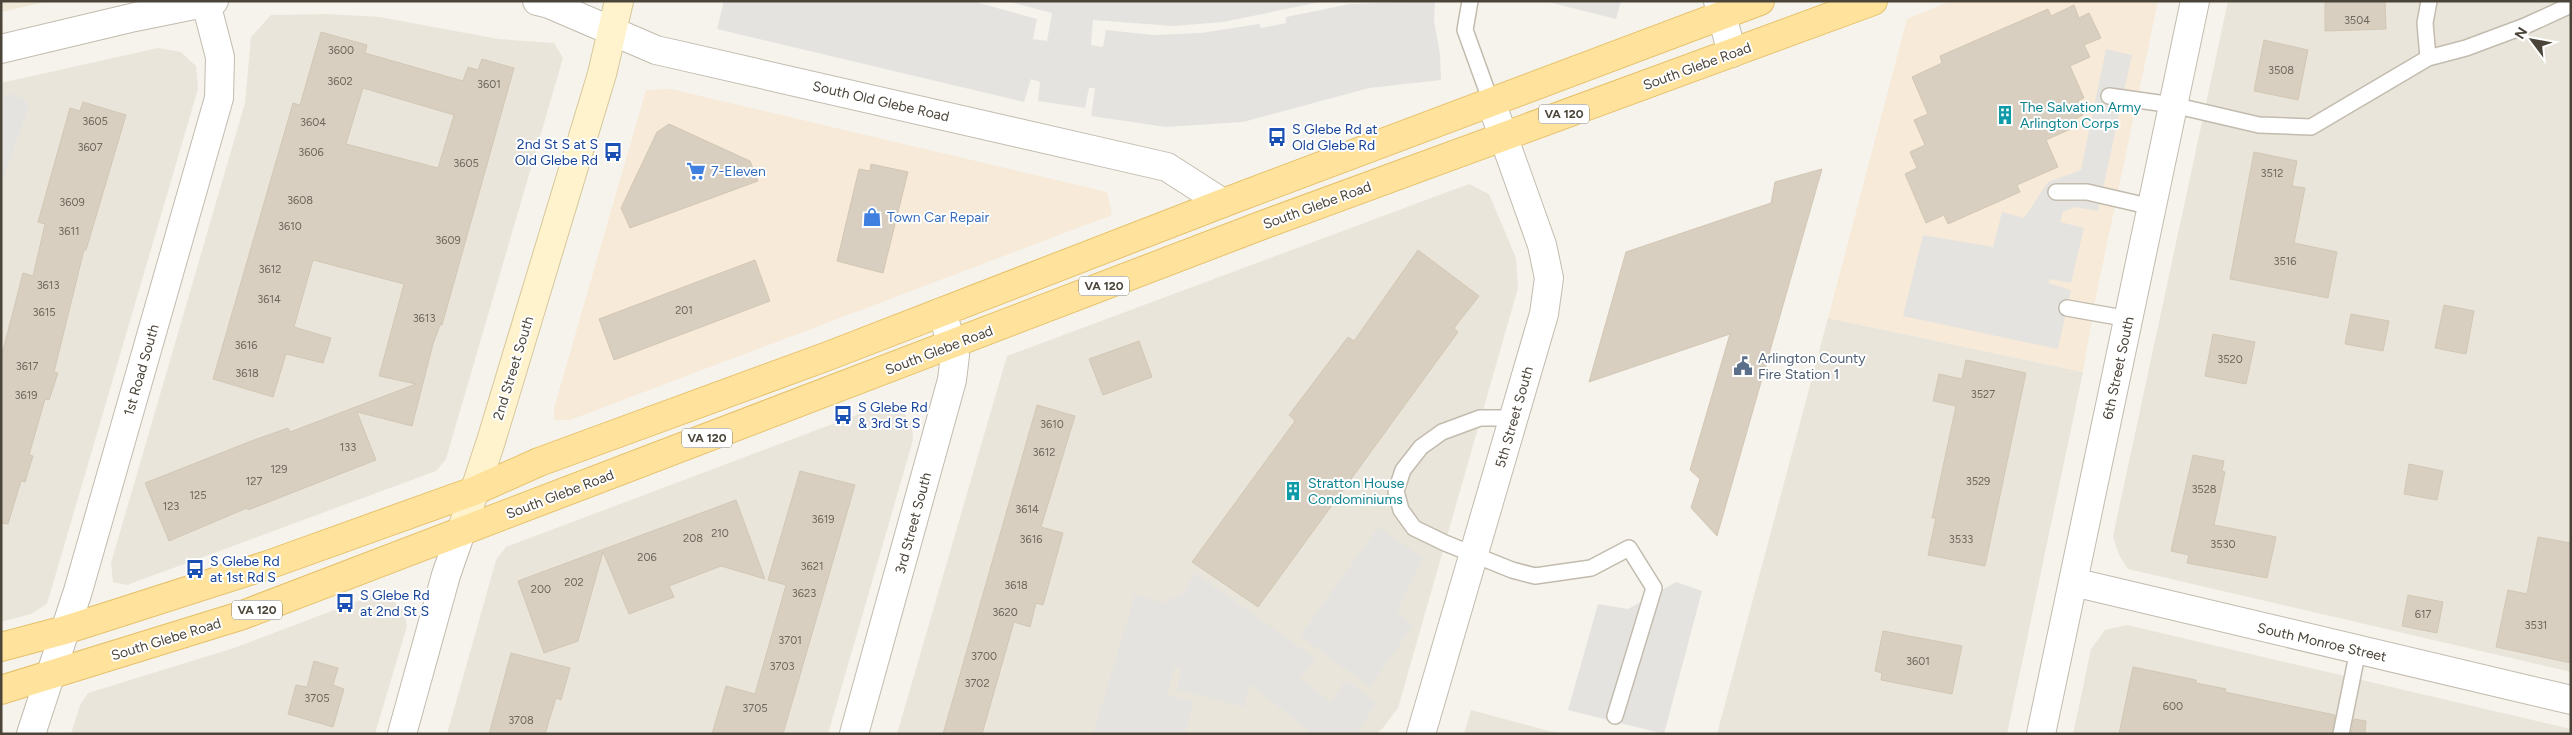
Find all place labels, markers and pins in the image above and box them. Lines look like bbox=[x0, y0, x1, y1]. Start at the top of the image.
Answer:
place label: The Salvation Army Arlington Corps bbox=[2020, 99, 2142, 132]
building icon: The Salvation Army Arlington Corps bbox=[1994, 104, 2016, 126]
place label: S Glebe Rd at Old Glebe Rd bbox=[1292, 121, 1378, 154]
bus stop icon: S Glebe Rd at Old Glebe Rd bbox=[1266, 126, 1288, 148]
place label: 2nd St S at S Old Glebe Rd bbox=[515, 136, 598, 169]
bus stop icon: 2nd St S at S Old Glebe Rd bbox=[602, 141, 624, 163]
supermarket icon: 7-Eleven bbox=[685, 160, 707, 182]
place label: 7-Eleven bbox=[711, 163, 766, 180]
shop icon: Town Car Repair bbox=[861, 206, 883, 228]
place label: Town Car Repair bbox=[887, 209, 990, 226]
place label: Arlington County Fire Station 1 bbox=[1758, 350, 1866, 383]
public building icon: Arlington County Fire Station 1 bbox=[1732, 355, 1754, 377]
place label: S Glebe Rd & 3rd St S bbox=[858, 399, 928, 432]
bus stop icon: S Glebe Rd & 3rd St S bbox=[832, 404, 854, 426]
place label: Stratton House Condominiums bbox=[1308, 475, 1405, 508]
building icon: Stratton House Condominiums bbox=[1282, 480, 1304, 502]
place label: S Glebe Rd at 1st Rd S bbox=[210, 553, 280, 586]
bus stop icon: S Glebe Rd at 1st Rd S bbox=[184, 558, 206, 580]
place label: S Glebe Rd at 2nd St S bbox=[360, 587, 430, 620]
bus stop icon: S Glebe Rd at 2nd St S bbox=[334, 592, 356, 614]

